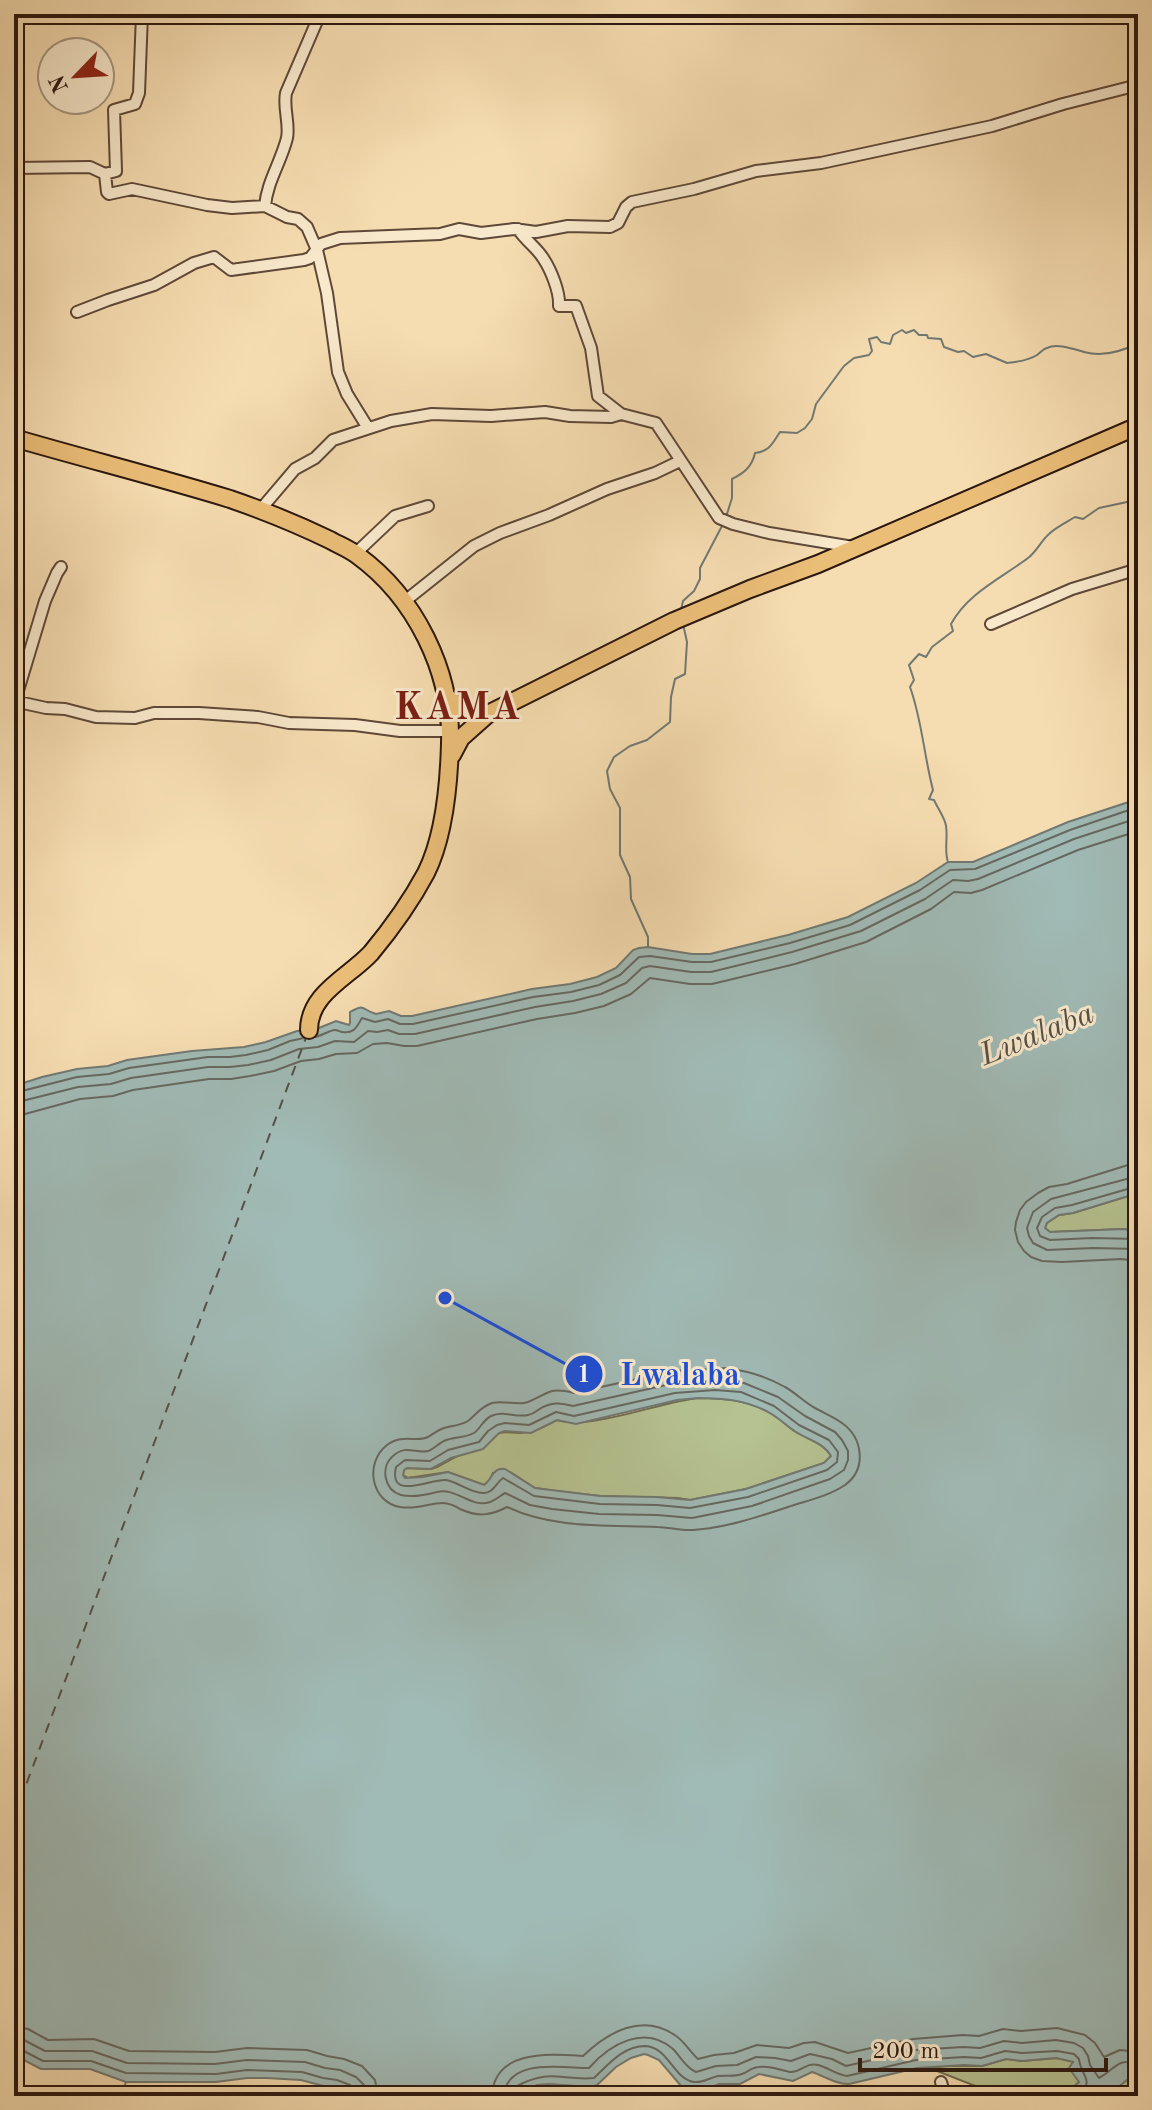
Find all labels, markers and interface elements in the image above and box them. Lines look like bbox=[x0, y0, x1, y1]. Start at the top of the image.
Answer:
north arrow bbox=[36, 36, 116, 116]
text: N bbox=[46, 71, 73, 96]
district label: KAMA bbox=[394, 690, 522, 728]
water label: Lwalaba bbox=[974, 998, 1099, 1074]
callout: Lwalaba bbox=[564, 1346, 756, 1402]
text: Lwalaba bbox=[620, 1361, 740, 1393]
text: 1 bbox=[577, 1364, 591, 1388]
scale bar bbox=[860, 2022, 1106, 2072]
text: 200 m bbox=[872, 2040, 940, 2064]

